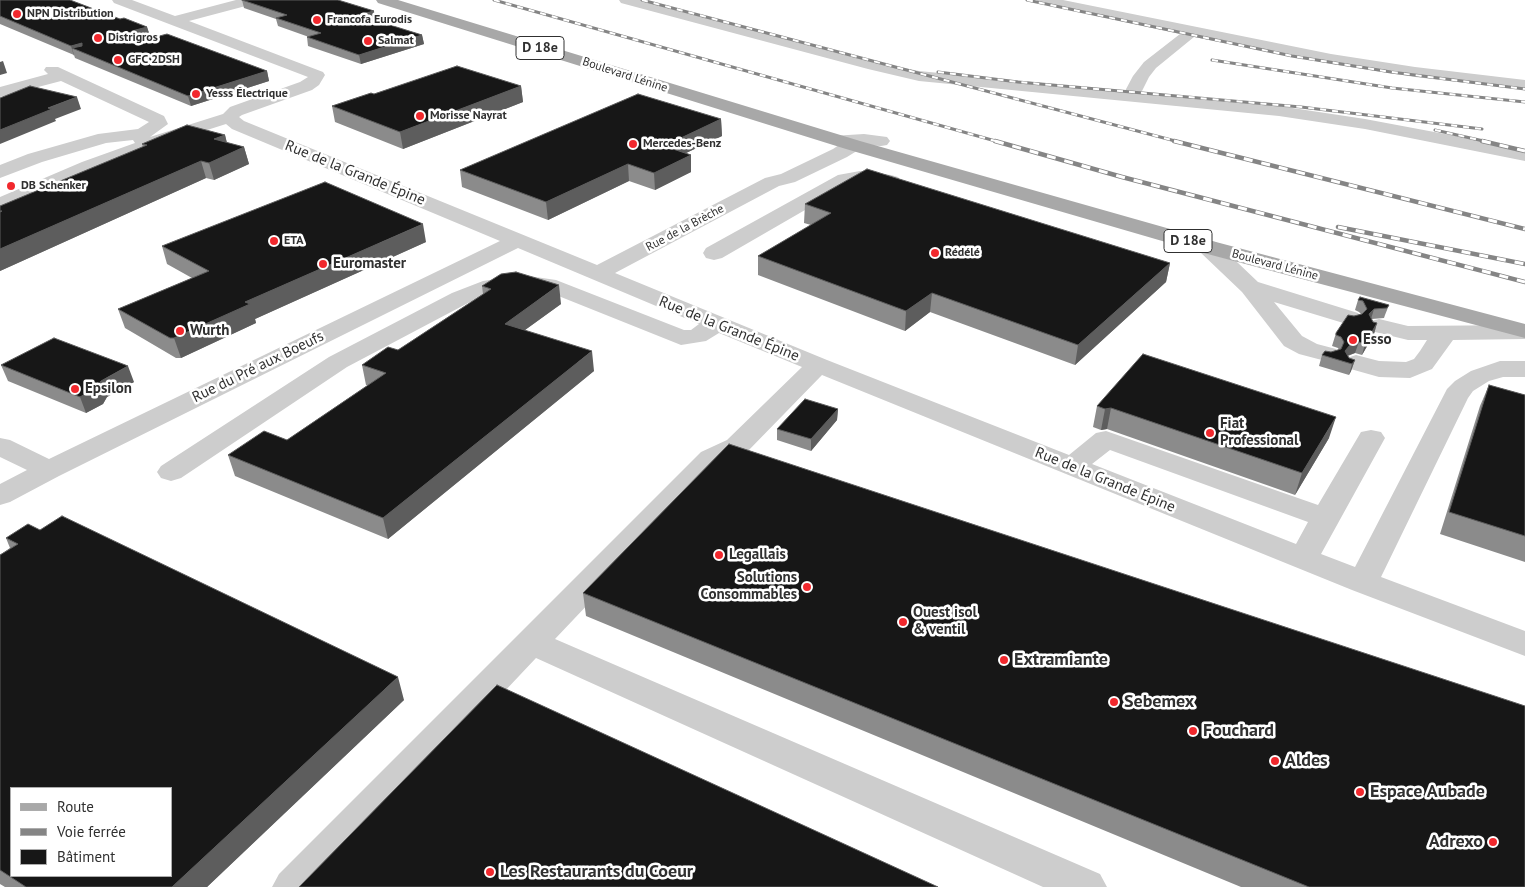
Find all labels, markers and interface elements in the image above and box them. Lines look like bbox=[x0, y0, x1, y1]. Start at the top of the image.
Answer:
place label: NPN Distribution bbox=[27, 7, 114, 21]
marker: NPN Distribution bbox=[11, 8, 23, 20]
place label: Francofa Eurodis bbox=[327, 13, 412, 27]
marker: Francofa Eurodis bbox=[311, 14, 323, 26]
place label: Distrigros bbox=[108, 31, 158, 45]
marker: Distrigros bbox=[92, 32, 104, 44]
place label: Salmat bbox=[378, 34, 414, 48]
marker: Salmat bbox=[362, 35, 374, 47]
road number: D 18e bbox=[516, 36, 564, 59]
place label: GFC 2DSH bbox=[128, 53, 180, 67]
marker: GFC 2DSH bbox=[112, 54, 124, 66]
street label: Boulevard Lénine bbox=[581, 54, 669, 96]
place label: Yesss Électrique bbox=[206, 87, 288, 101]
marker: Yesss Électrique bbox=[190, 88, 202, 100]
place label: Morisse Nayrat bbox=[430, 109, 507, 123]
marker: Morisse Nayrat bbox=[414, 110, 426, 122]
street label: Rue de la Grande Épine bbox=[282, 137, 428, 209]
place label: Mercedes-Benz bbox=[643, 137, 721, 151]
marker: Mercedes-Benz bbox=[627, 138, 639, 150]
place label: DB Schenker bbox=[21, 179, 86, 193]
marker: DB Schenker bbox=[5, 180, 17, 192]
street label: Rue de la Brèche bbox=[644, 201, 726, 255]
road number: D 18e bbox=[1164, 230, 1212, 252]
place label: ETA bbox=[284, 234, 303, 248]
marker: ETA bbox=[268, 235, 280, 247]
place label: Rédélé bbox=[945, 246, 980, 260]
marker: Rédélé bbox=[929, 247, 941, 259]
street label: Boulevard Lénine bbox=[1230, 247, 1320, 283]
place label: Euromaster bbox=[333, 255, 406, 273]
marker: Euromaster bbox=[317, 258, 329, 270]
street label: Rue de la Grande Épine bbox=[656, 293, 802, 365]
place label: Wurth bbox=[190, 322, 229, 340]
marker: Wurth bbox=[174, 325, 186, 337]
street label: Rue du Pré aux Boeufs bbox=[189, 327, 327, 407]
place label: Esso bbox=[1363, 331, 1392, 349]
marker: Esso bbox=[1347, 334, 1359, 346]
place label: Epsilon bbox=[85, 380, 132, 398]
marker: Epsilon bbox=[69, 383, 81, 395]
place label: Fiat Professional bbox=[1220, 415, 1298, 450]
marker: Fiat Professional bbox=[1204, 427, 1216, 439]
street label: Rue de la Grande Épine bbox=[1032, 444, 1178, 516]
place label: Legallais bbox=[729, 546, 786, 564]
marker: Legallais bbox=[713, 549, 725, 561]
place label: Solutions Consommables bbox=[701, 569, 797, 604]
marker: Solutions Consommables bbox=[801, 581, 813, 593]
place label: Ouest isol & ventil bbox=[913, 604, 977, 639]
marker: Ouest isol & ventil bbox=[897, 616, 909, 628]
place label: Extramiante bbox=[1014, 649, 1108, 671]
marker: Extramiante bbox=[998, 654, 1010, 666]
place label: Sebemex bbox=[1124, 691, 1194, 713]
marker: Sebemex bbox=[1108, 696, 1120, 708]
place label: Fouchard bbox=[1203, 720, 1274, 742]
marker: Fouchard bbox=[1187, 725, 1199, 737]
place label: Aldes bbox=[1285, 750, 1328, 772]
marker: Aldes bbox=[1269, 755, 1281, 767]
place label: Espace Aubade bbox=[1370, 781, 1485, 803]
marker: Espace Aubade bbox=[1354, 786, 1366, 798]
legend bbox=[10, 787, 172, 877]
text: Route bbox=[57, 797, 94, 816]
text: Voie ferrée bbox=[57, 822, 126, 841]
place label: Adrexo bbox=[1429, 831, 1483, 853]
marker: Adrexo bbox=[1487, 836, 1499, 848]
text: Bâtiment bbox=[57, 847, 115, 866]
place label: Les Restaurants du Coeur bbox=[500, 861, 693, 883]
marker: Les Restaurants du Coeur bbox=[484, 866, 496, 878]

